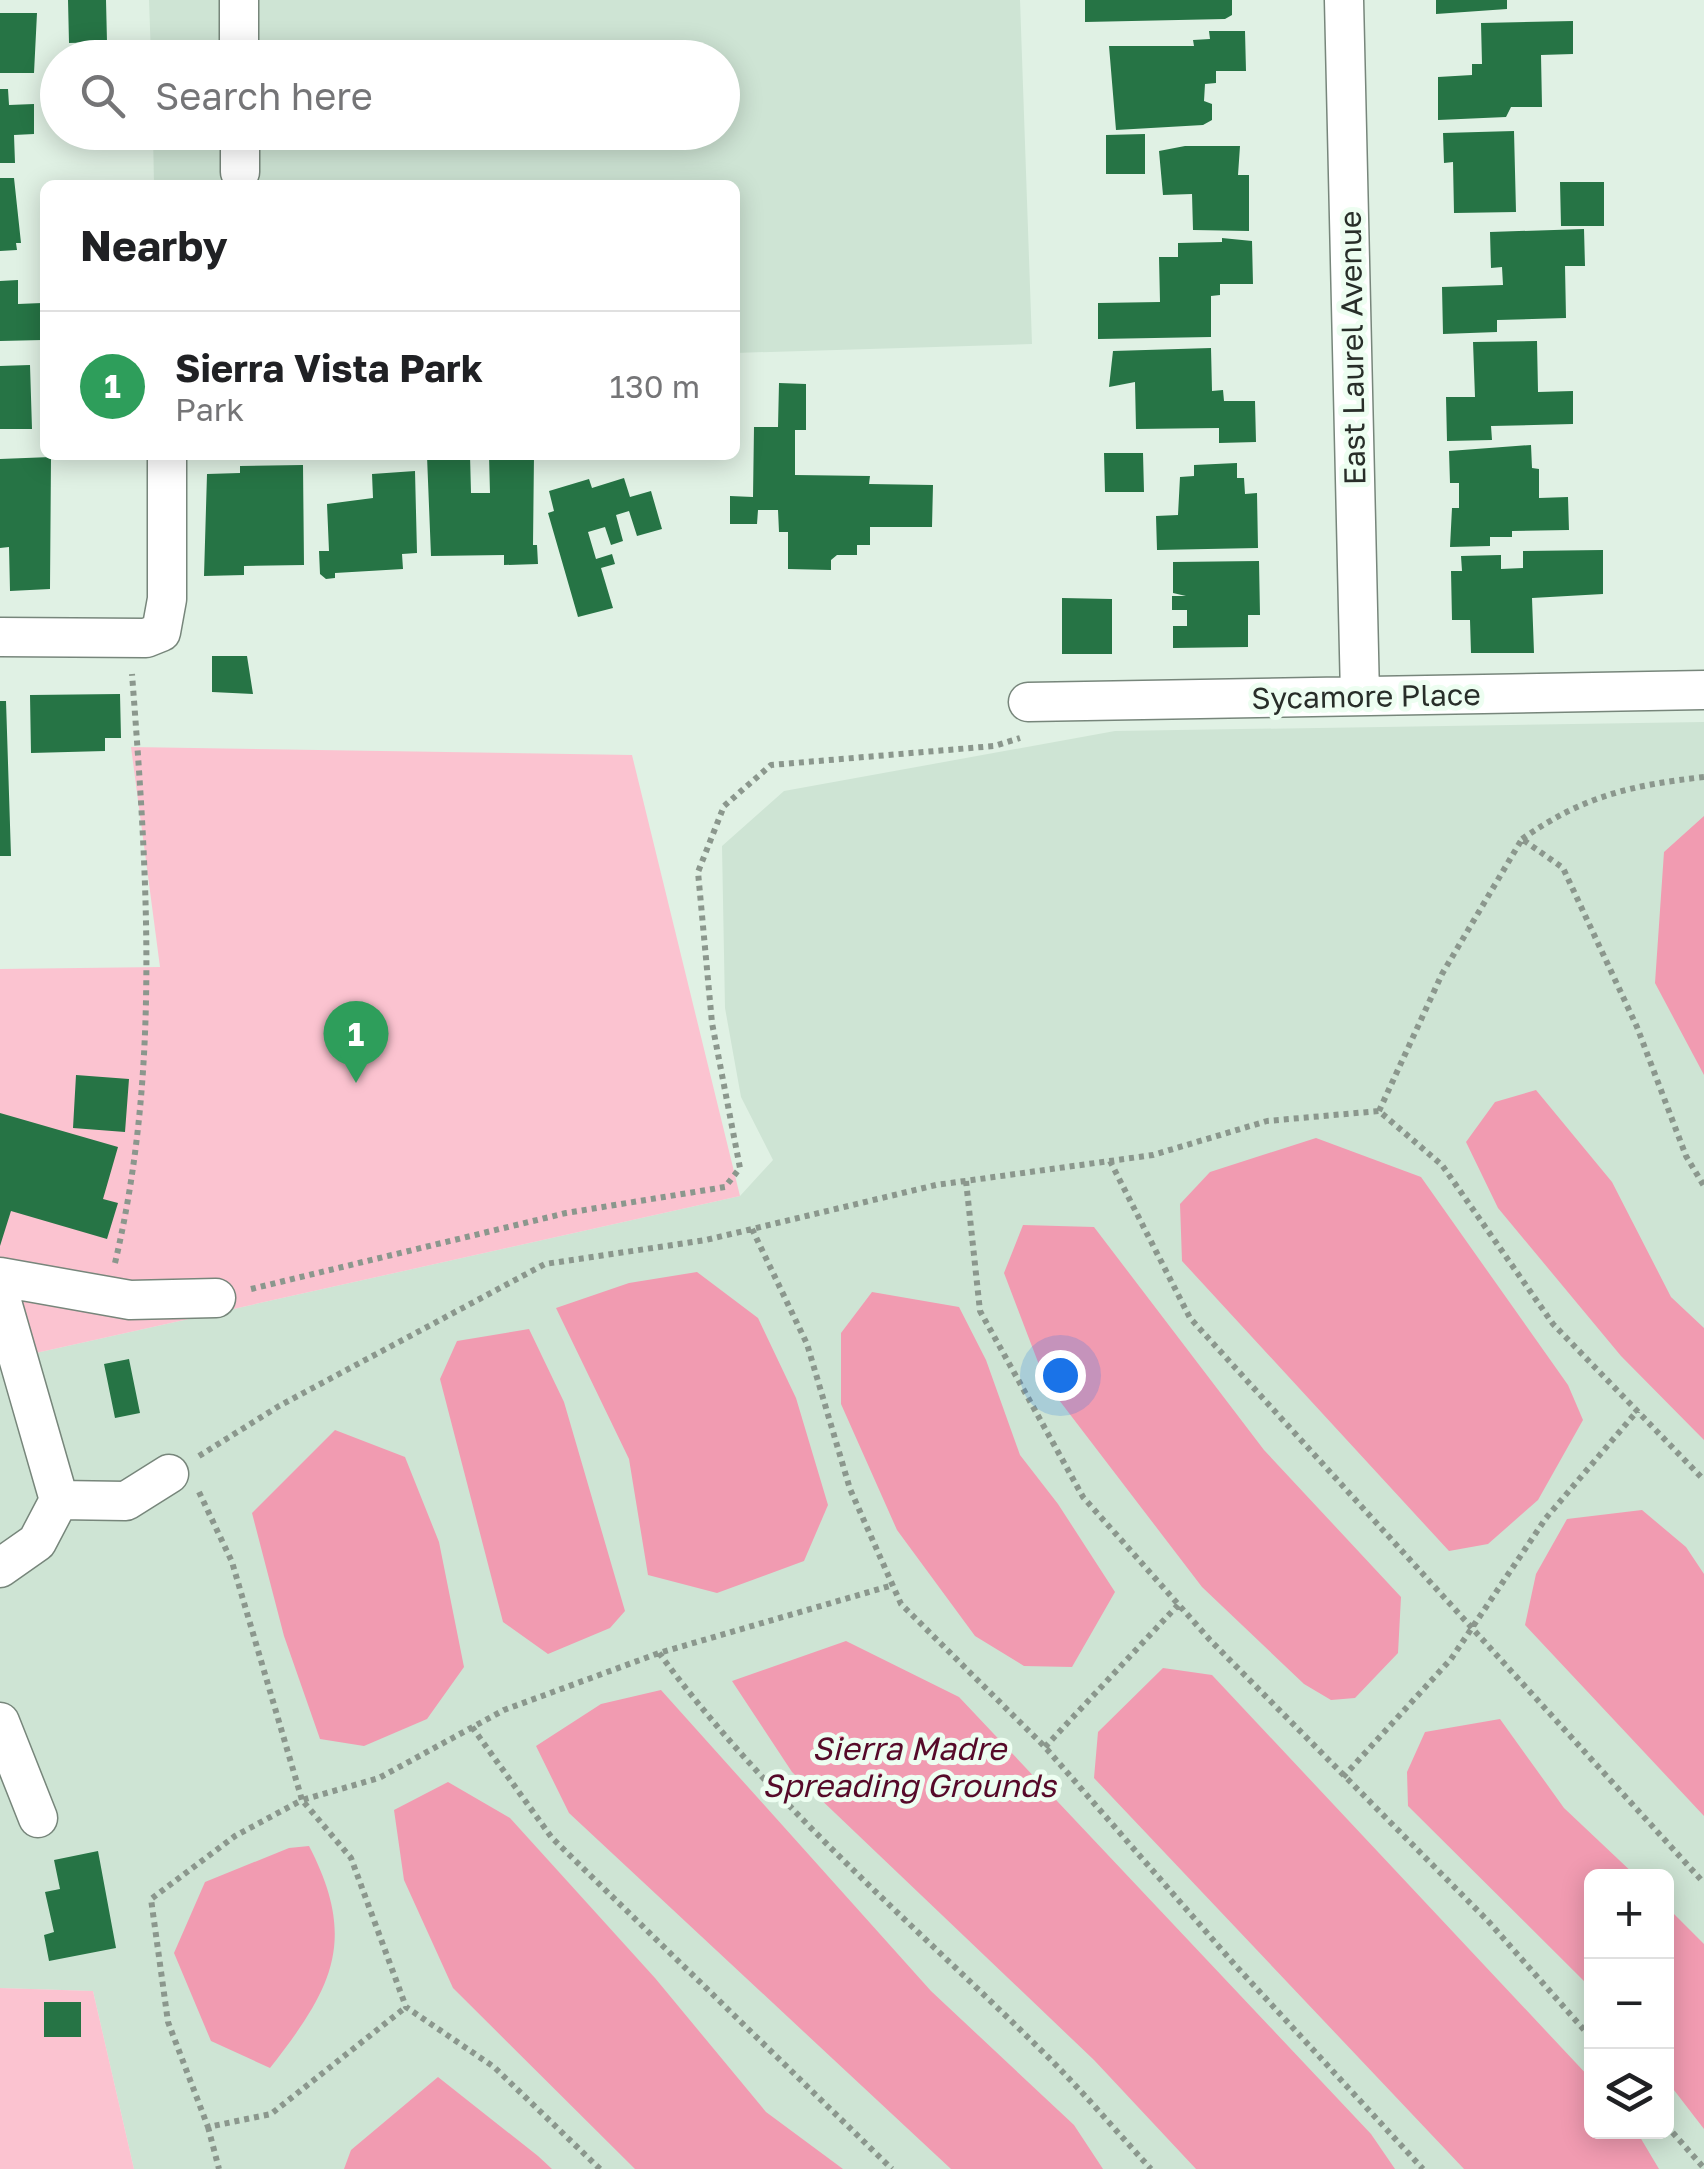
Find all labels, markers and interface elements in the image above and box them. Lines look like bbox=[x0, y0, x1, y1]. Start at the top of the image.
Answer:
search box bbox=[40, 40, 740, 150]
icon: search bbox=[75, 68, 130, 123]
text: Search here bbox=[155, 73, 373, 118]
street label: East Laurel Avenue bbox=[1332, 210, 1372, 486]
text: Nearby bbox=[80, 220, 228, 270]
text: Sierra Vista Park bbox=[175, 345, 483, 390]
text: 1 bbox=[104, 367, 121, 405]
text: 130 m bbox=[610, 367, 700, 405]
text: Park bbox=[175, 390, 244, 428]
street label: Sycamore Place bbox=[1251, 676, 1481, 716]
pin: 1 bbox=[324, 1000, 388, 1083]
your location bbox=[1035, 1350, 1086, 1401]
water label: Sierra Madre Spreading Grounds bbox=[762, 1729, 1058, 1804]
map controls bbox=[1584, 1869, 1674, 2139]
button: + bbox=[1584, 1869, 1674, 1959]
button: − bbox=[1584, 1959, 1674, 2049]
button: layers bbox=[1584, 2049, 1674, 2139]

